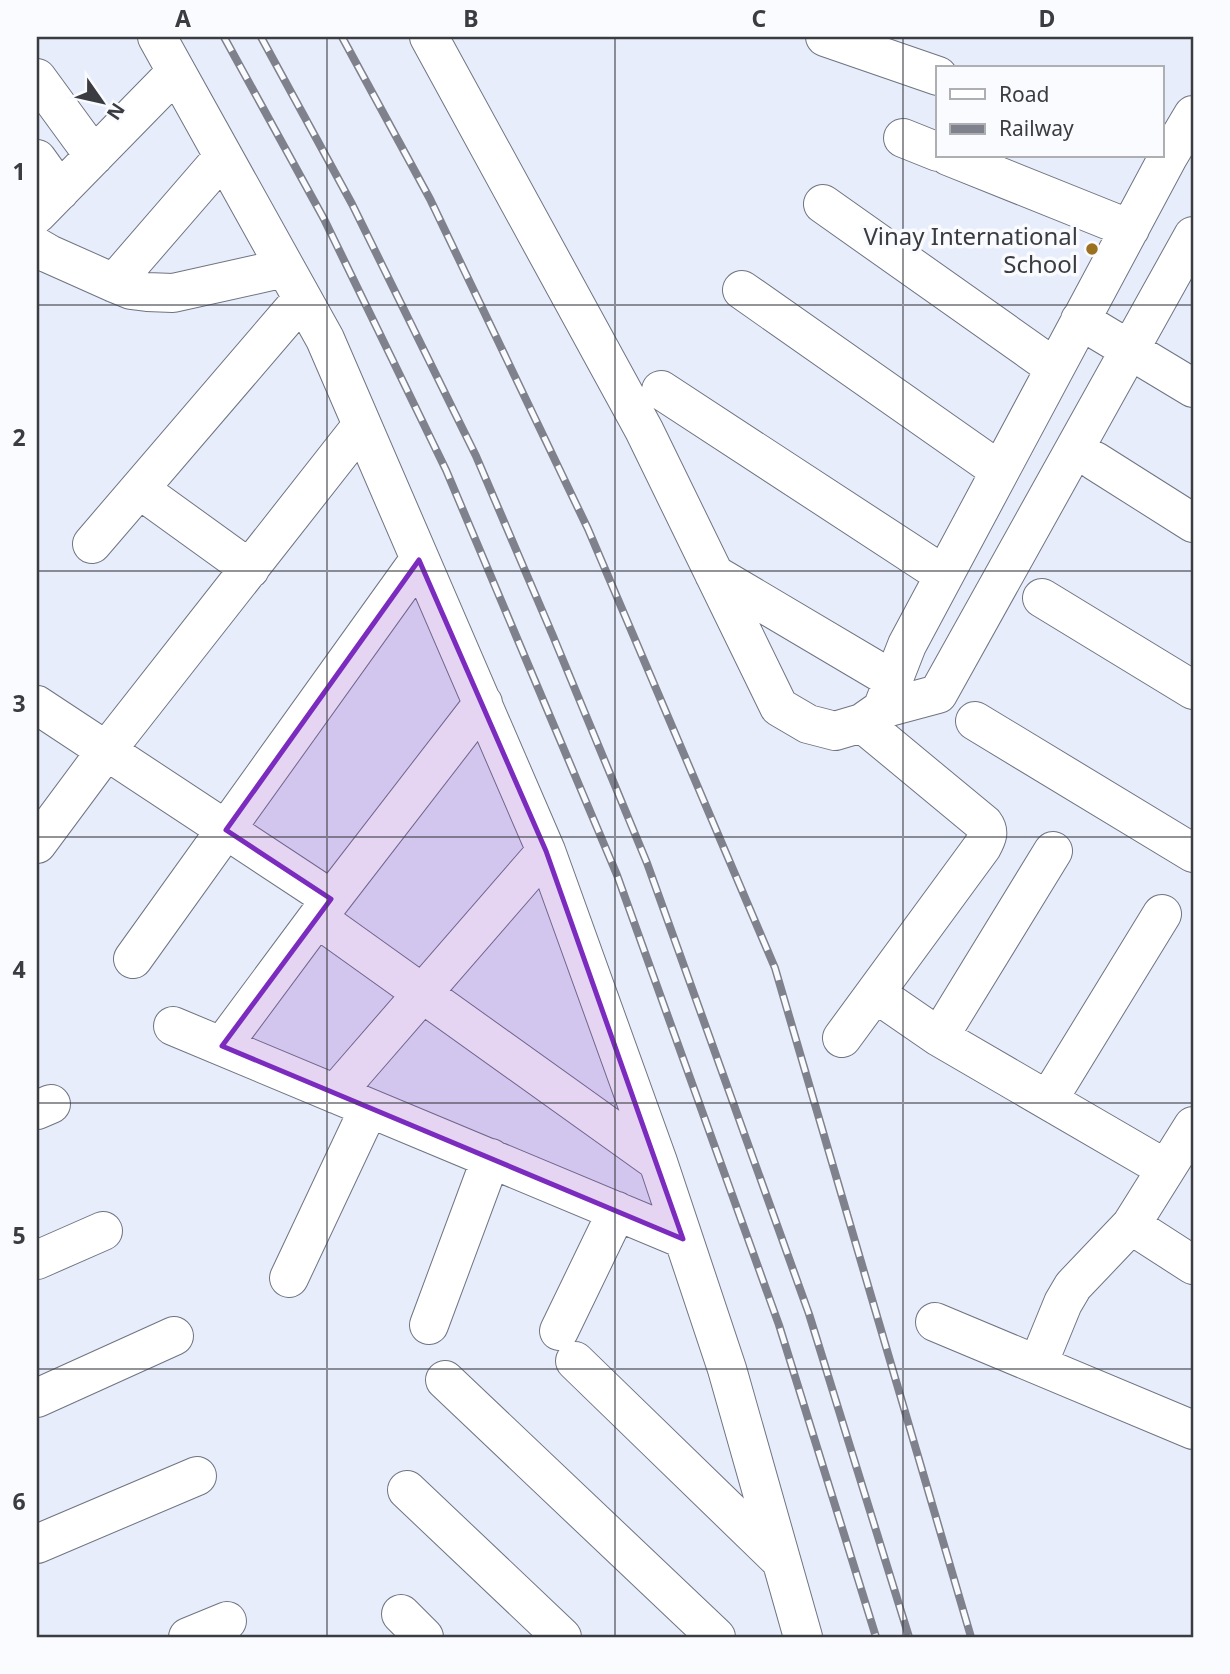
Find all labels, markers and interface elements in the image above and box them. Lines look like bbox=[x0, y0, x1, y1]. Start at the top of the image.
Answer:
text: A bbox=[175, 2, 191, 34]
text: B bbox=[463, 2, 479, 34]
text: C bbox=[752, 2, 767, 34]
text: D bbox=[1039, 2, 1055, 34]
north arrow bbox=[66, 66, 136, 136]
legend bbox=[936, 66, 1164, 158]
text: Road bbox=[999, 80, 1049, 108]
text: N bbox=[101, 98, 131, 125]
text: Railway bbox=[999, 114, 1074, 142]
text: 1 bbox=[12, 155, 26, 187]
place label: Vinay International School bbox=[863, 219, 1078, 280]
marker: Vinay International School bbox=[1084, 241, 1100, 257]
text: 2 bbox=[12, 421, 26, 453]
text: 3 bbox=[12, 687, 26, 719]
text: 4 bbox=[12, 953, 26, 985]
text: 5 bbox=[12, 1219, 26, 1251]
text: 6 bbox=[12, 1485, 26, 1517]

